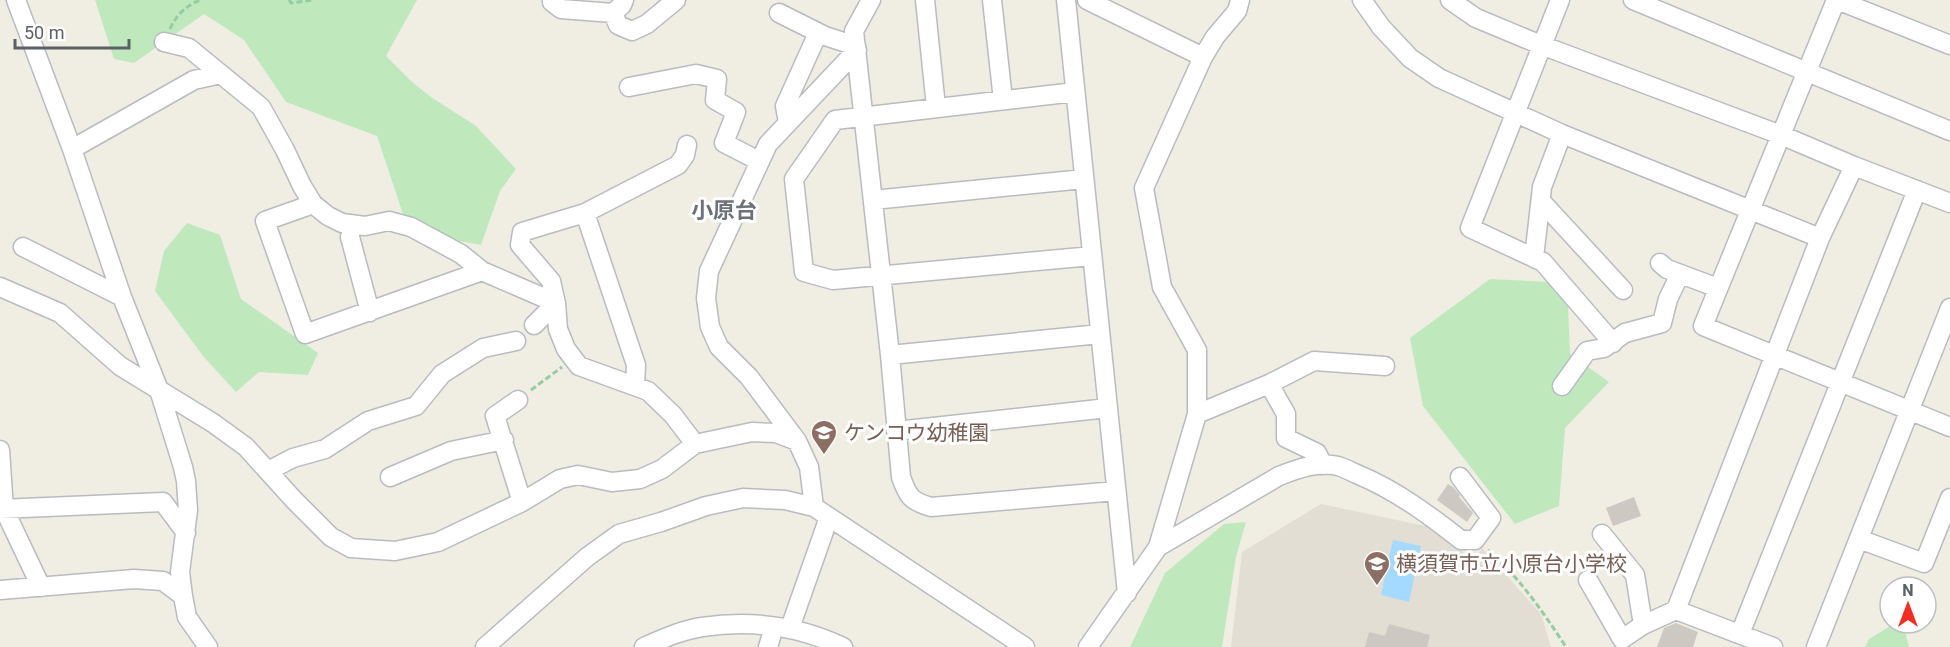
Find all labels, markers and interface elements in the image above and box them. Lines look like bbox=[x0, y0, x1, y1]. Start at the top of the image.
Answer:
scale bar bbox=[15, 12, 129, 50]
text: 50 m bbox=[24, 22, 64, 43]
district label: 小原台 bbox=[691, 198, 757, 223]
school or university icon: ケンコウ幼稚園 bbox=[809, 418, 839, 456]
place label: ケンコウ幼稚園 bbox=[844, 421, 990, 445]
school or university icon: 横須賀市立小原台小学校 bbox=[1362, 549, 1392, 587]
place label: 横須賀市立小原台小学校 bbox=[1396, 552, 1627, 576]
north arrow bbox=[1878, 575, 1938, 635]
text: N bbox=[1902, 581, 1914, 600]

